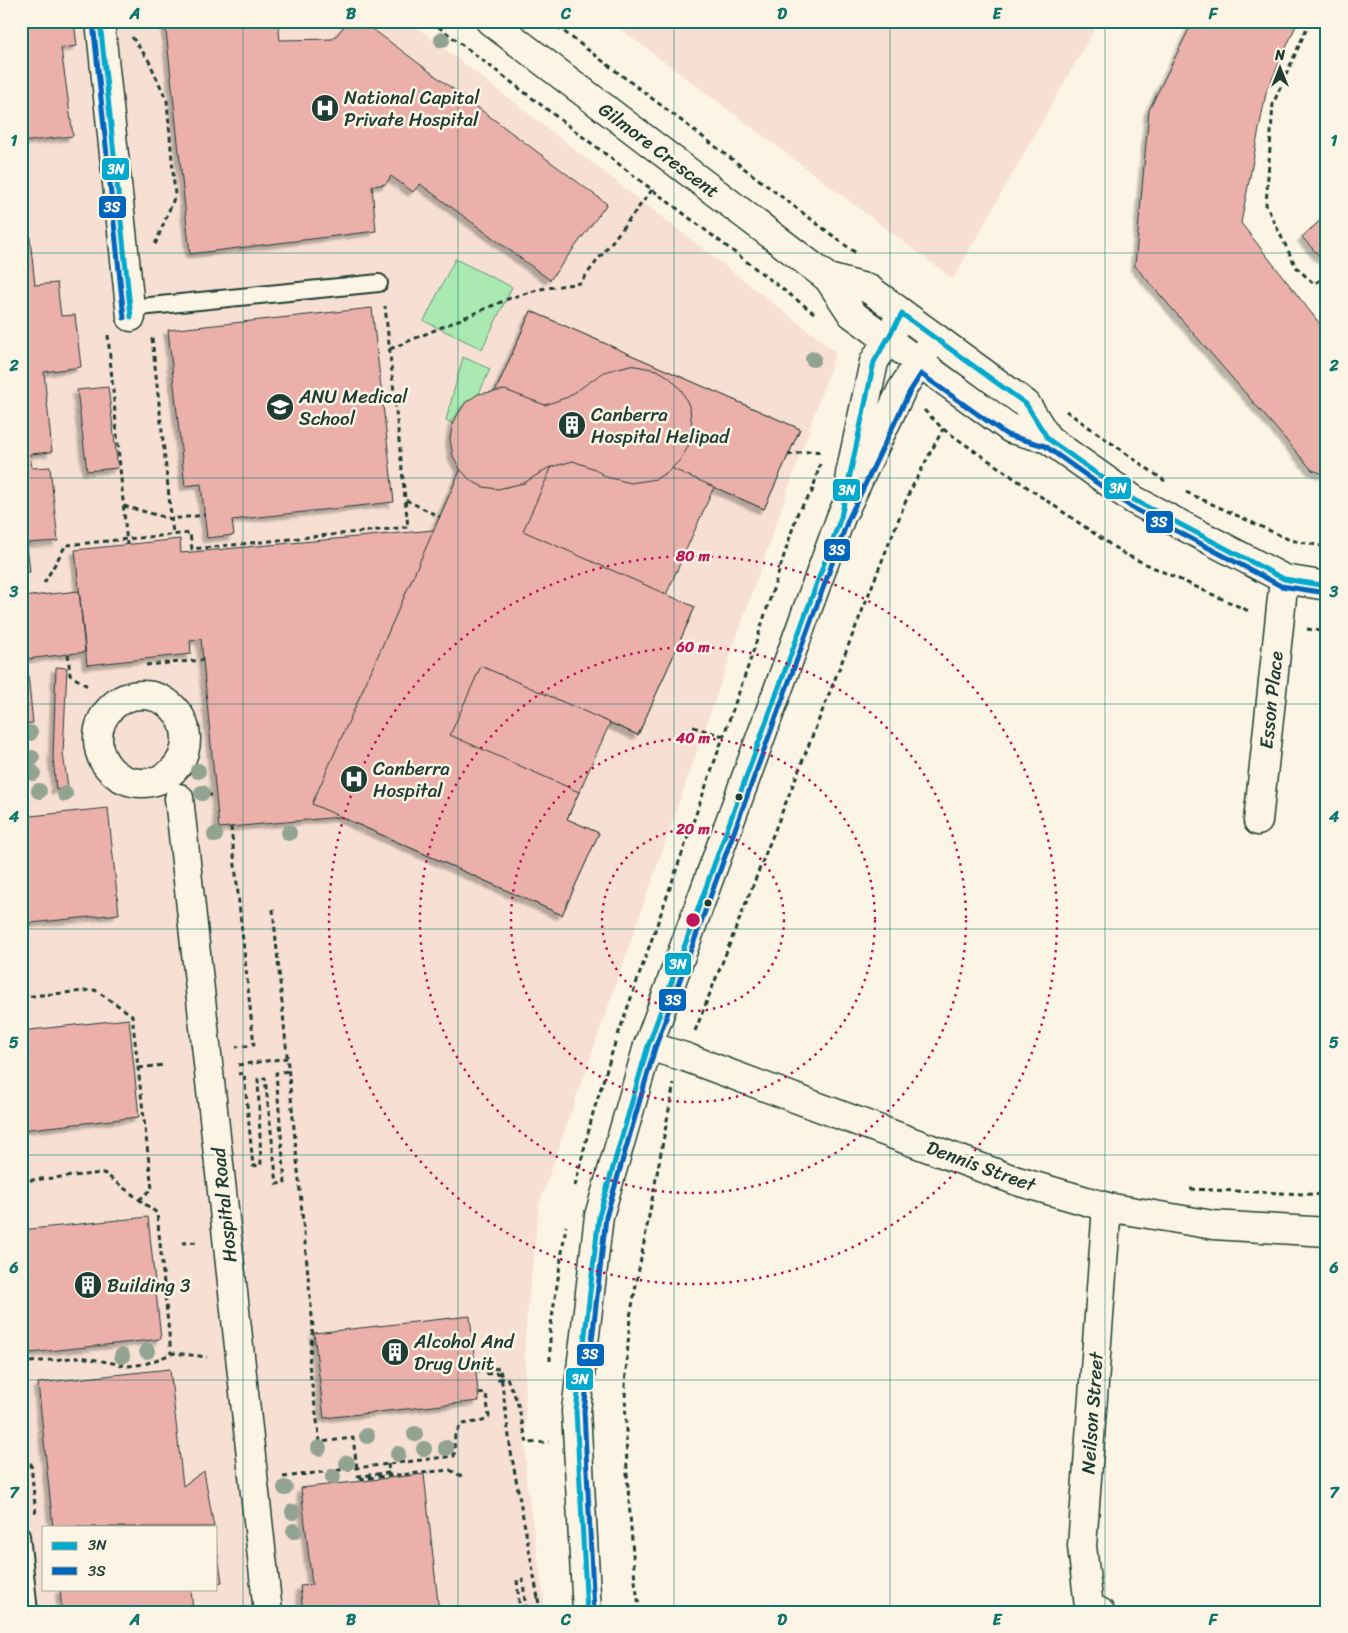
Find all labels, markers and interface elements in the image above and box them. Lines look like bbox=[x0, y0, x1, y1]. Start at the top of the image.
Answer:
text: A bbox=[129, 0, 140, 28]
text: B bbox=[346, 0, 357, 28]
text: C bbox=[560, 0, 572, 28]
text: D bbox=[777, 0, 787, 28]
text: E bbox=[993, 0, 1003, 28]
text: F bbox=[1208, 0, 1219, 28]
north arrow bbox=[1256, 42, 1306, 92]
text: N bbox=[1274, 43, 1285, 68]
place label: National Capital Private Hospital bbox=[344, 81, 480, 136]
hospital icon: National Capital Private Hospital bbox=[310, 93, 340, 123]
street label: Gilmore Crescent bbox=[591, 93, 727, 207]
text: 1 bbox=[11, 126, 18, 155]
text: 1 bbox=[1331, 126, 1338, 155]
line badge: 3N bbox=[101, 157, 130, 181]
text: 3N bbox=[106, 157, 125, 182]
line badge: 3S bbox=[98, 195, 127, 219]
text: 3S bbox=[103, 195, 120, 220]
text: 2 bbox=[8, 351, 19, 380]
text: 2 bbox=[1328, 351, 1339, 380]
place label: ANU Medical School bbox=[298, 380, 408, 435]
school or university icon: ANU Medical School bbox=[265, 392, 295, 422]
place label: Canberra Hospital Helipad bbox=[591, 398, 731, 453]
building icon: Canberra Hospital Helipad bbox=[557, 410, 587, 440]
line badge: 3N bbox=[1103, 476, 1132, 500]
text: 3N bbox=[1108, 476, 1127, 501]
line badge: 3N bbox=[832, 478, 861, 502]
text: 3N bbox=[837, 478, 856, 503]
line badge: 3S bbox=[1145, 510, 1174, 534]
text: 3S bbox=[1150, 510, 1167, 535]
line badge: 3S bbox=[823, 538, 851, 562]
text: 3S bbox=[828, 538, 845, 563]
text: 80 m bbox=[675, 543, 710, 569]
text: 3 bbox=[9, 577, 19, 606]
text: 3 bbox=[1329, 577, 1339, 606]
text: 60 m bbox=[675, 634, 710, 660]
street label: Esson Place bbox=[1249, 650, 1293, 750]
text: 40 m bbox=[675, 725, 711, 751]
place label: Canberra Hospital bbox=[373, 752, 450, 807]
hospital icon: Canberra Hospital bbox=[339, 764, 369, 794]
unlabelled marker bbox=[734, 792, 744, 802]
text: 4 bbox=[8, 802, 19, 831]
text: 4 bbox=[1328, 802, 1339, 831]
text: 20 m bbox=[675, 816, 710, 842]
unlabelled marker bbox=[703, 898, 713, 908]
centre of rings bbox=[684, 911, 702, 929]
line badge: 3N bbox=[664, 952, 692, 976]
text: 3N bbox=[668, 952, 687, 977]
line badge: 3S bbox=[658, 988, 687, 1012]
text: 3S bbox=[664, 988, 681, 1013]
text: 5 bbox=[9, 1028, 19, 1057]
text: 5 bbox=[1329, 1028, 1339, 1057]
street label: Dennis Street bbox=[922, 1131, 1042, 1201]
street label: Hospital Road bbox=[201, 1145, 246, 1264]
text: 6 bbox=[8, 1253, 19, 1282]
text: 6 bbox=[1328, 1253, 1339, 1282]
place label: Building 3 bbox=[107, 1269, 191, 1302]
building icon: Building 3 bbox=[73, 1270, 103, 1300]
place label: Alcohol And Drug Unit bbox=[413, 1325, 516, 1380]
building icon: Alcohol And Drug Unit bbox=[380, 1337, 410, 1367]
text: 3S bbox=[581, 1342, 598, 1367]
line badge: 3S bbox=[576, 1343, 605, 1367]
street label: Neilson Street bbox=[1071, 1350, 1113, 1475]
line badge: 3N bbox=[565, 1367, 594, 1391]
text: 3N bbox=[570, 1367, 589, 1392]
text: 7 bbox=[9, 1478, 20, 1507]
text: 7 bbox=[1329, 1478, 1340, 1507]
legend bbox=[42, 1526, 218, 1590]
text: 3N bbox=[88, 1532, 107, 1558]
text: 3S bbox=[88, 1558, 106, 1584]
text: A bbox=[129, 1605, 140, 1633]
text: B bbox=[346, 1605, 357, 1633]
text: C bbox=[560, 1605, 572, 1633]
text: D bbox=[777, 1605, 787, 1633]
text: E bbox=[993, 1605, 1003, 1633]
text: F bbox=[1208, 1605, 1219, 1633]

